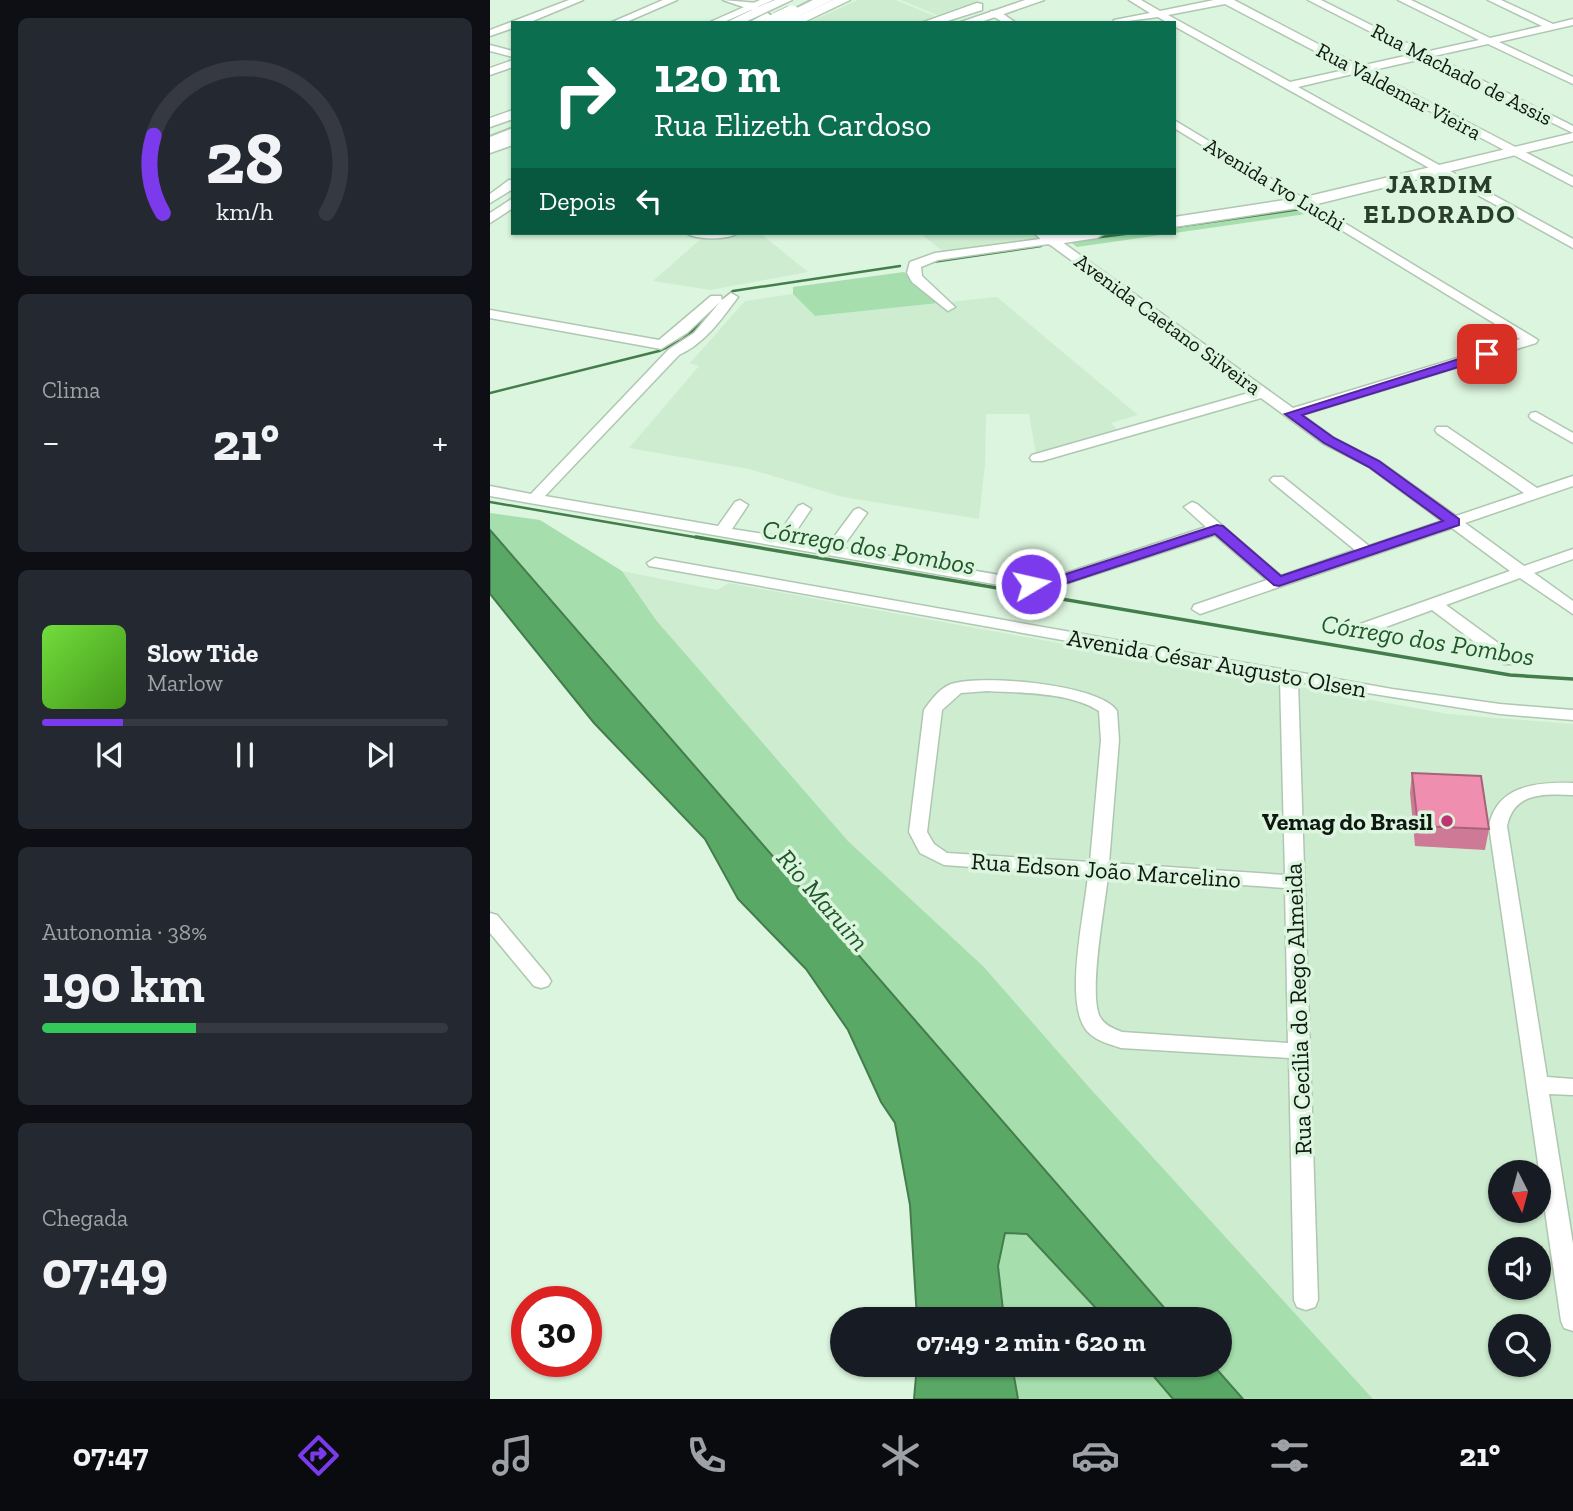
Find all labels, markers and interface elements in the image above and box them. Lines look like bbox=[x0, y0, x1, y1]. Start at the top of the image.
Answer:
street label: Rua Machado de Assis bbox=[1367, 18, 1557, 130]
street label: Rua Valdemar Vieira bbox=[1312, 37, 1486, 145]
text: 120 m bbox=[654, 46, 780, 105]
icon: right bbox=[539, 49, 630, 140]
text: Rua Elizeth Cardoso bbox=[654, 106, 931, 144]
text: 28 bbox=[206, 114, 284, 202]
street label: Avenida Ivo Luchi bbox=[1200, 132, 1350, 236]
district label: JARDIM ELDORADO bbox=[1363, 168, 1517, 230]
icon: left bbox=[630, 182, 668, 220]
text: Depois bbox=[539, 185, 616, 217]
text: km/h bbox=[216, 196, 274, 226]
street label: Avenida Caetano Silveira bbox=[1070, 248, 1266, 400]
pin bbox=[1457, 324, 1517, 384]
icon: arrive bbox=[1468, 335, 1506, 373]
text: Clima bbox=[42, 376, 100, 404]
text: 21° bbox=[212, 411, 279, 473]
text: − bbox=[42, 419, 60, 465]
text: + bbox=[432, 419, 448, 465]
water label: Córrego dos Pombos bbox=[760, 513, 978, 581]
position arrow bbox=[994, 547, 1068, 621]
water label: Córrego dos Pombos bbox=[1319, 607, 1537, 673]
street label: Avenida César Augusto Olsen bbox=[1065, 622, 1369, 704]
text: Slow Tide bbox=[147, 637, 258, 669]
text: Marlow bbox=[147, 669, 223, 697]
icon: previous bbox=[91, 736, 129, 774]
icon: pause bbox=[226, 736, 264, 774]
icon: next bbox=[361, 736, 399, 774]
place label: Vemag do Brasil bbox=[1262, 807, 1433, 836]
marker: Vemag do Brasil bbox=[1439, 813, 1455, 829]
water label: Rio Maruim bbox=[770, 842, 876, 958]
street label: Rua Edson João Marcelino bbox=[970, 846, 1242, 894]
street label: Rua Cecília do Rego Almeida bbox=[1278, 862, 1318, 1156]
text: Autonomia · 38% bbox=[42, 918, 207, 946]
text: 190 km bbox=[42, 953, 205, 1015]
north arrow bbox=[1488, 1160, 1550, 1223]
map controls bbox=[1488, 1160, 1551, 1377]
text: Chegada bbox=[42, 1204, 128, 1232]
button: sound bbox=[1488, 1237, 1551, 1300]
text: 07:49 bbox=[42, 1239, 168, 1301]
speed limit sign: 30 bbox=[511, 1286, 602, 1377]
button: search bbox=[1488, 1314, 1551, 1377]
text: 07:49 · 2 min · 620 m bbox=[916, 1326, 1146, 1358]
icon: directions bbox=[294, 1431, 343, 1480]
icon: music bbox=[488, 1431, 537, 1480]
icon: phone bbox=[682, 1431, 731, 1480]
icon: climate bbox=[876, 1431, 925, 1480]
icon: car bbox=[1071, 1431, 1120, 1480]
icon: filters bbox=[1265, 1431, 1314, 1480]
text: 07:47 bbox=[73, 1436, 148, 1474]
text: 21° bbox=[1459, 1436, 1500, 1474]

